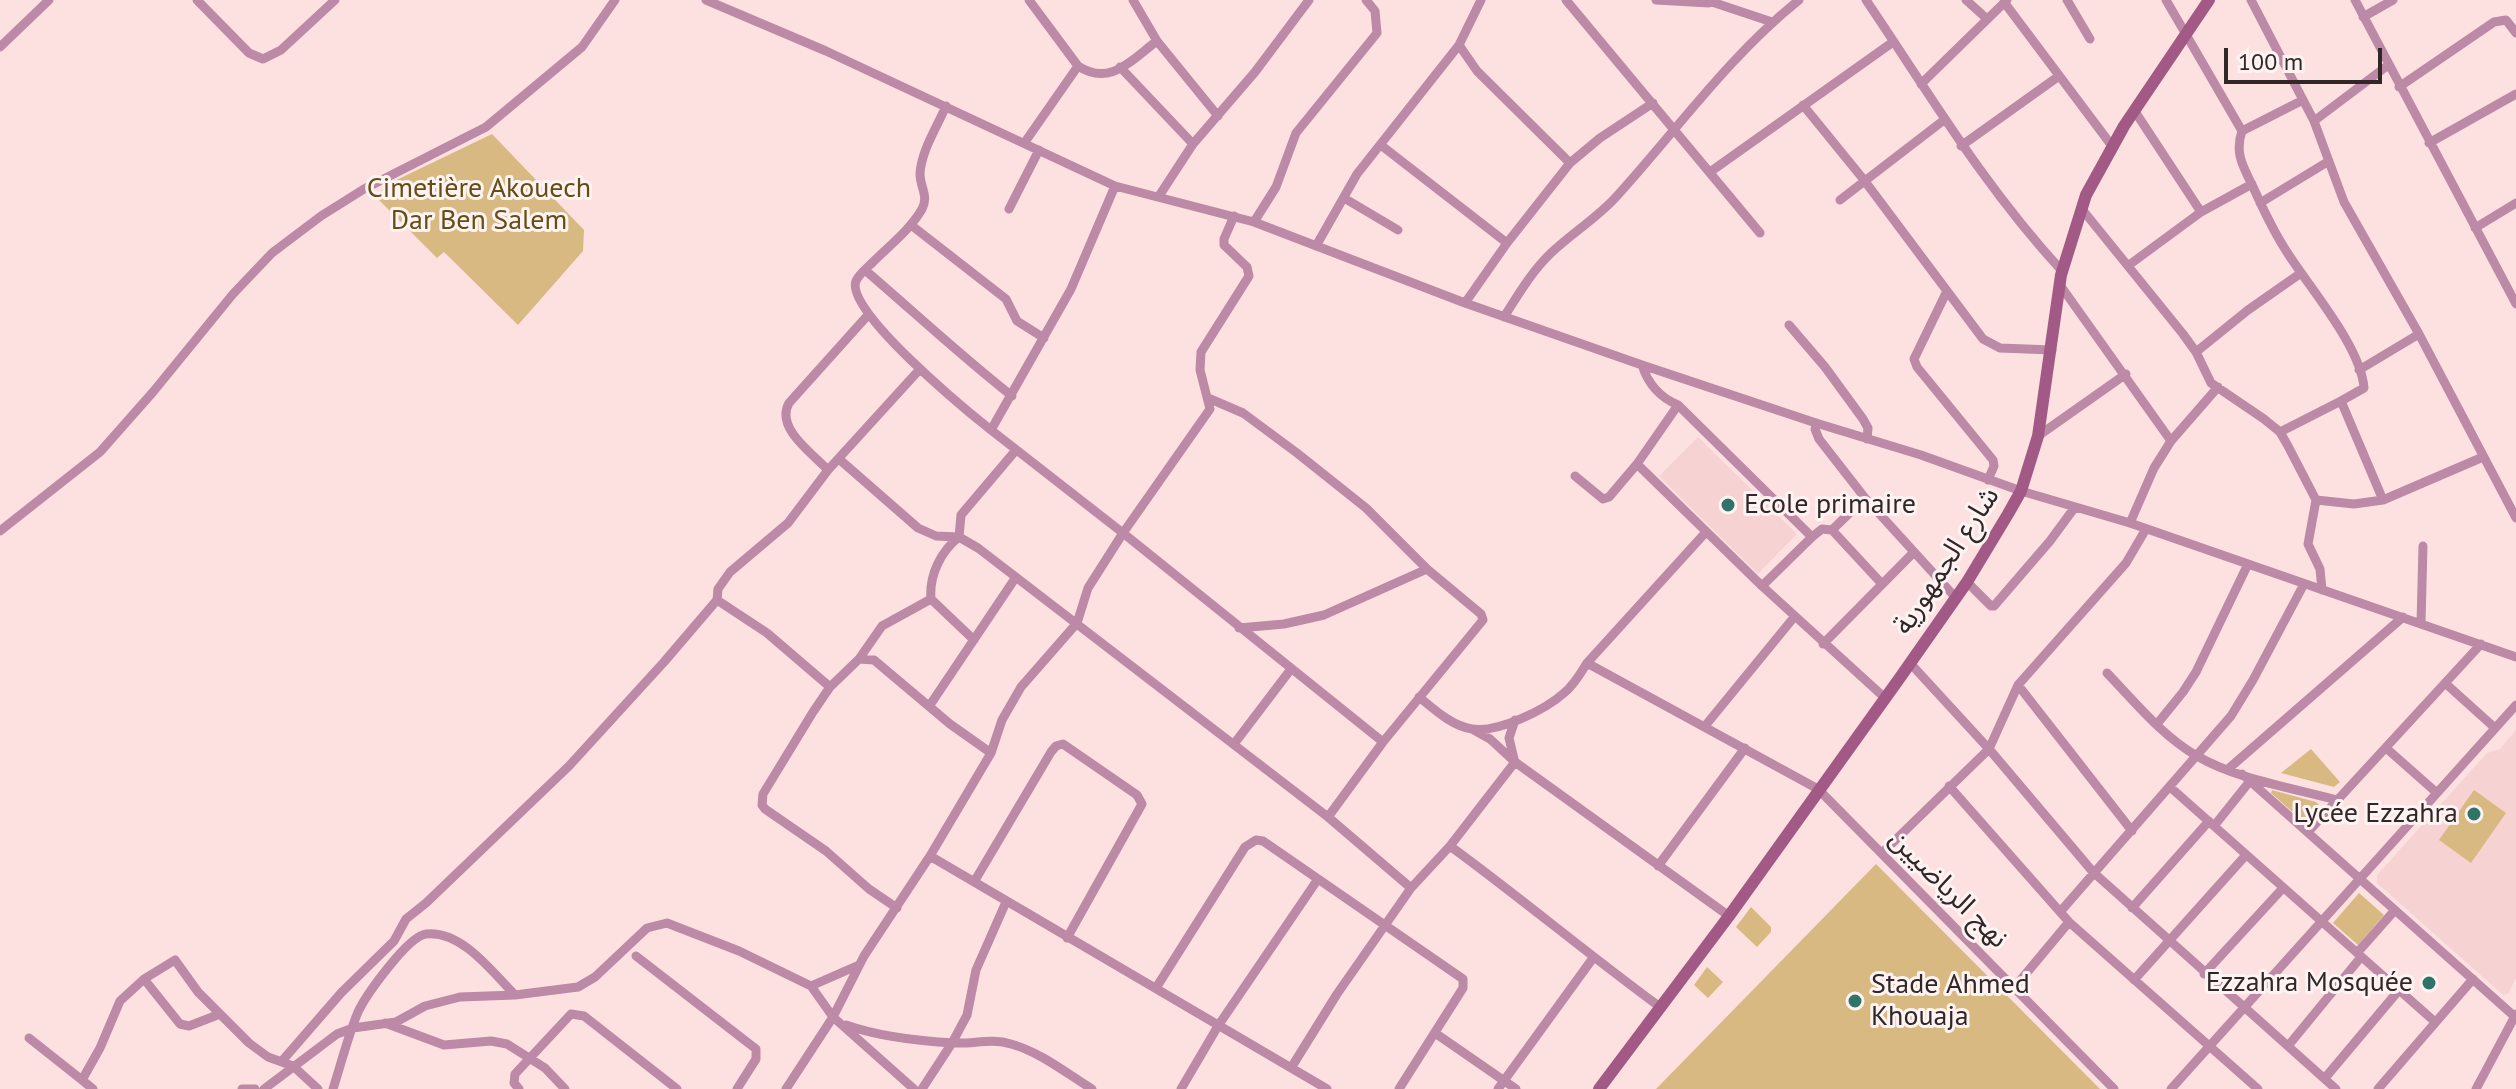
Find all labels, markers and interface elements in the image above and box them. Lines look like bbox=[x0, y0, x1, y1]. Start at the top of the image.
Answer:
scale bar bbox=[2228, 32, 2386, 82]
text: 100 m bbox=[2238, 46, 2303, 77]
park label: Cimetière Akouech Dar Ben Salem bbox=[367, 172, 591, 238]
street label: شارع الجمهورية bbox=[1887, 481, 2007, 641]
place label: Ecole primaire bbox=[1744, 488, 1916, 522]
marker: Ecole primaire bbox=[1719, 496, 1737, 514]
place label: Lycée Ezzahra bbox=[2293, 797, 2458, 831]
marker: Lycée Ezzahra bbox=[2465, 805, 2483, 823]
street label: نهج الرياضيين bbox=[1881, 822, 2015, 956]
place label: Ezzahra Mosquée bbox=[2206, 966, 2413, 1000]
place label: Stade Ahmed Khouaja bbox=[1871, 968, 2030, 1034]
marker: Ezzahra Mosquée bbox=[2420, 974, 2438, 992]
marker: Stade Ahmed Khouaja bbox=[1846, 992, 1864, 1010]

